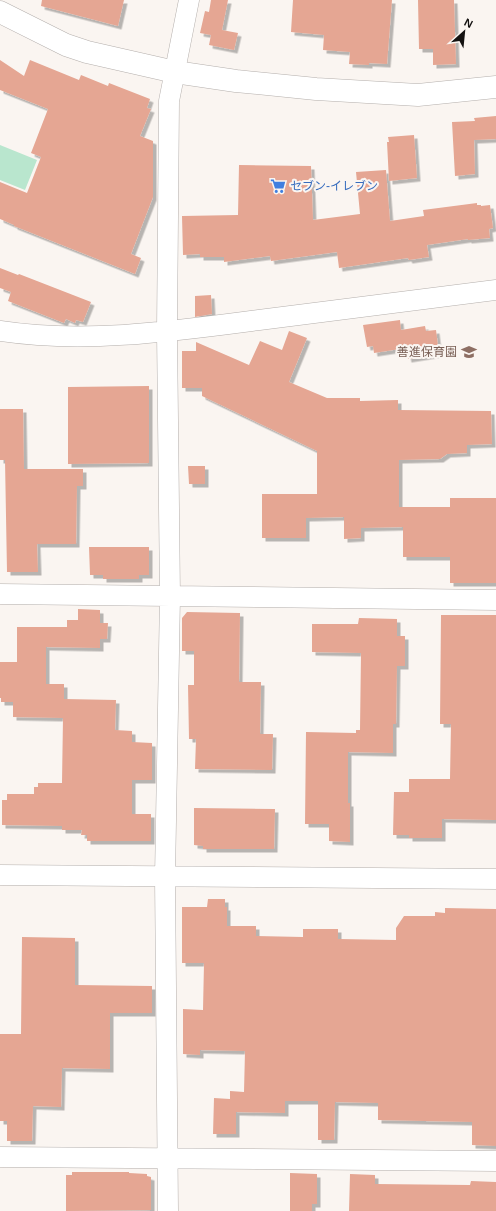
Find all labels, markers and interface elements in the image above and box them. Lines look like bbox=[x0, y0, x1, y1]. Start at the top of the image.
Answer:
north arrow bbox=[444, 12, 484, 52]
text: N bbox=[462, 16, 475, 30]
supermarket icon: セブン-イレブン bbox=[269, 177, 287, 195]
place label: セブン-イレブン bbox=[290, 179, 378, 193]
school or university icon: 善進保育園 bbox=[460, 343, 478, 361]
place label: 善進保育園 bbox=[397, 345, 457, 359]

